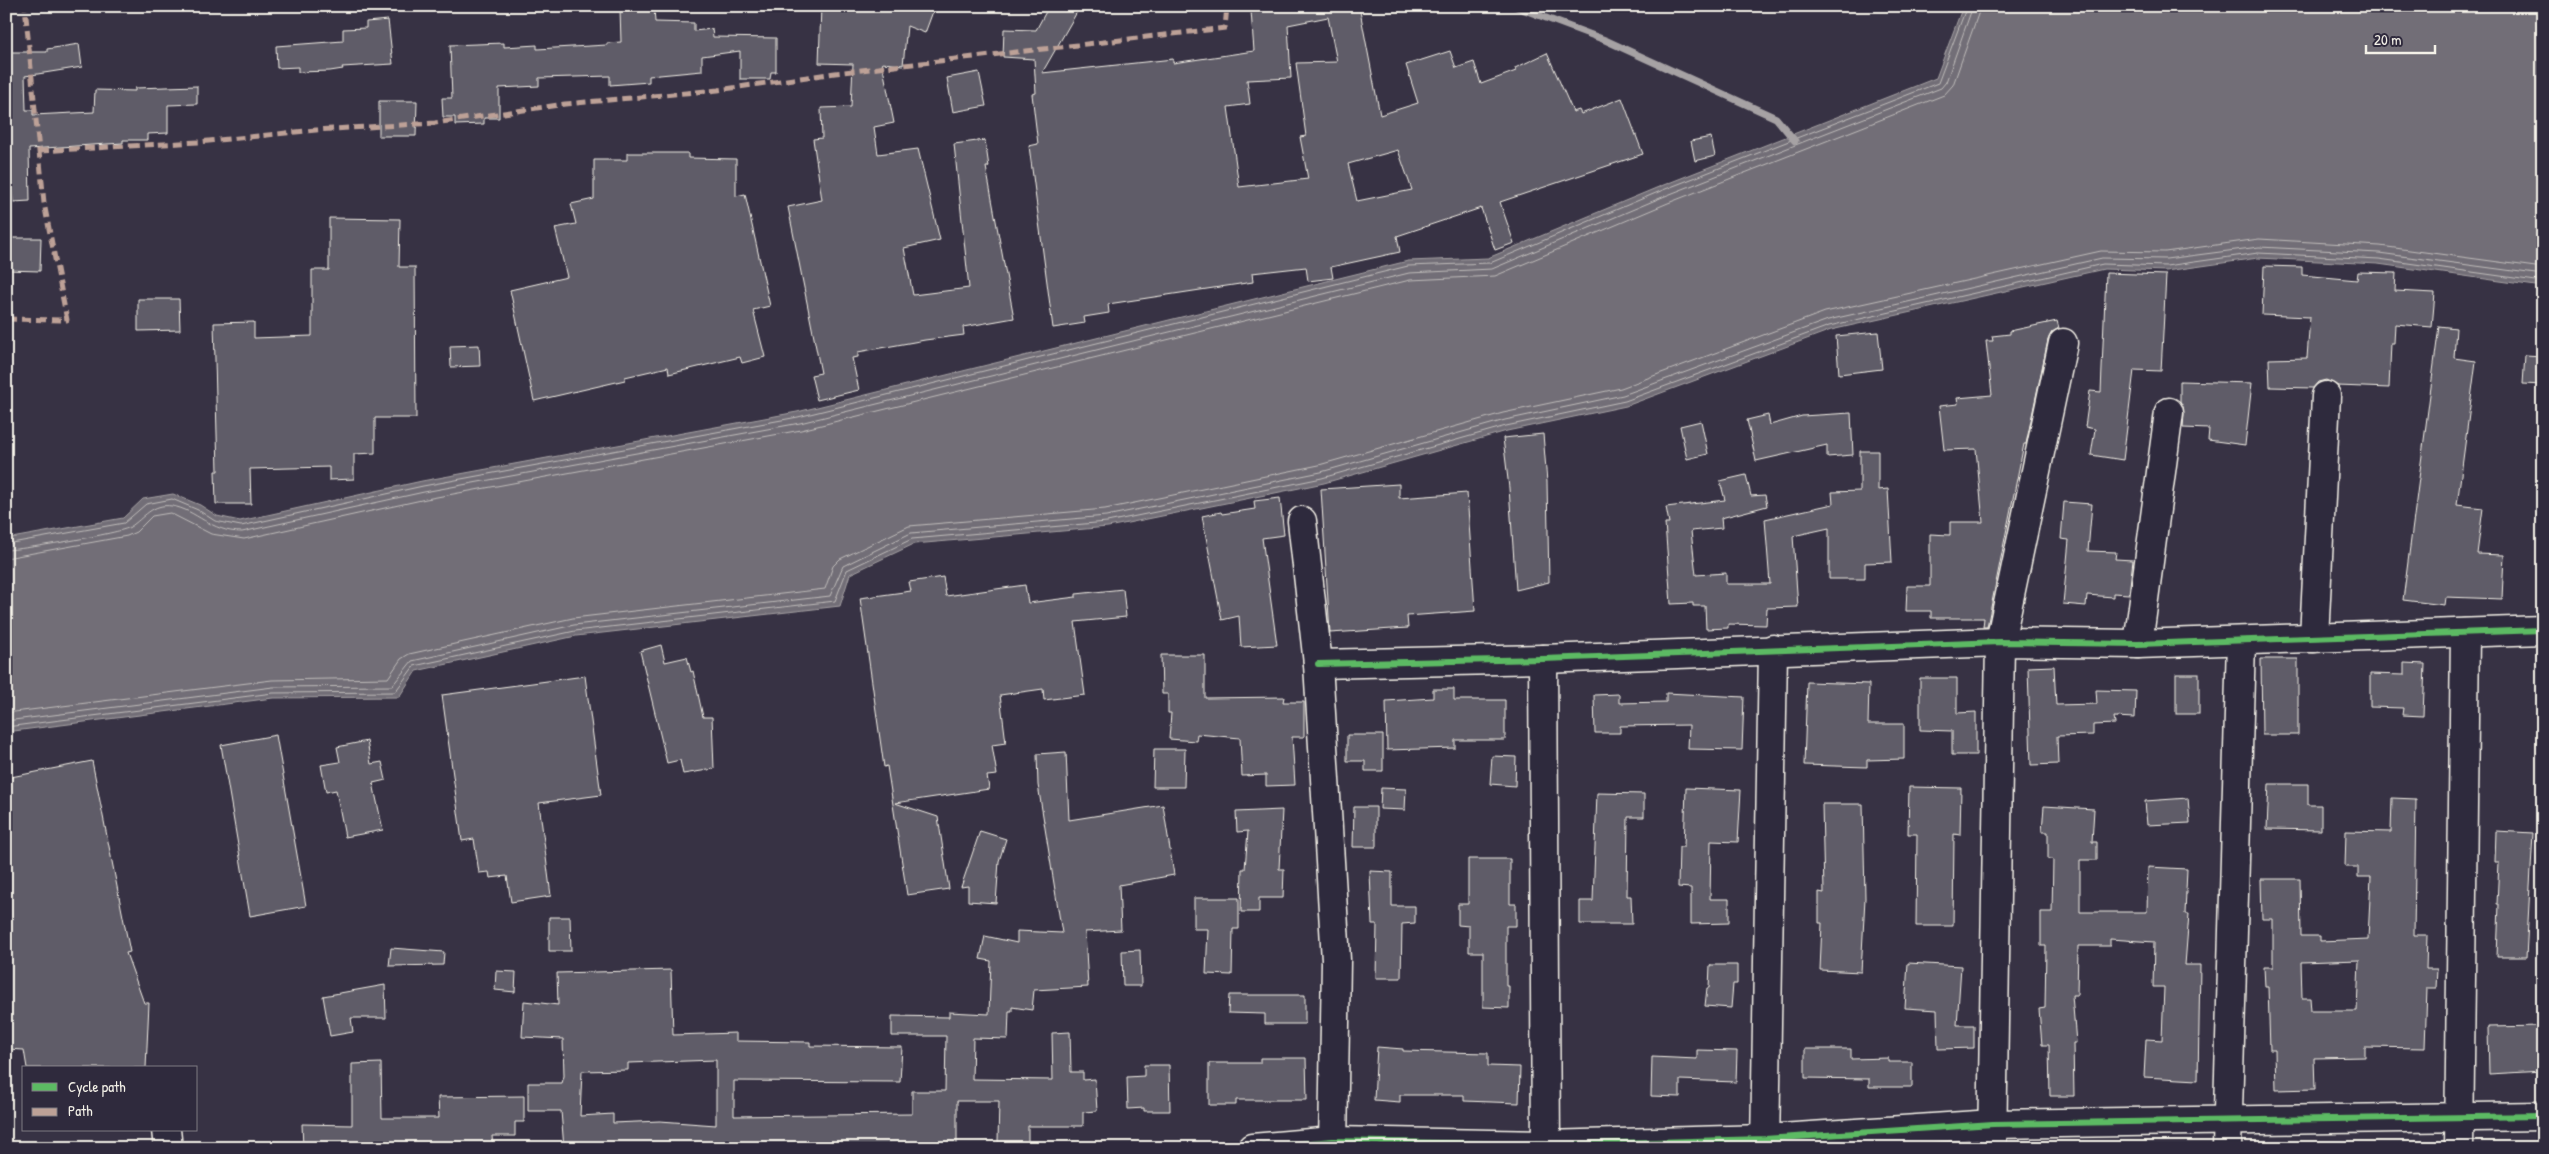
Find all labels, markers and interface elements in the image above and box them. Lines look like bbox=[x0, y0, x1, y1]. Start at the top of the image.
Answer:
scale bar bbox=[2366, 22, 2435, 54]
text: 20 m bbox=[2374, 29, 2401, 50]
legend bbox=[22, 1066, 198, 1132]
text: Cycle path bbox=[68, 1076, 126, 1097]
text: Path bbox=[68, 1100, 93, 1121]

